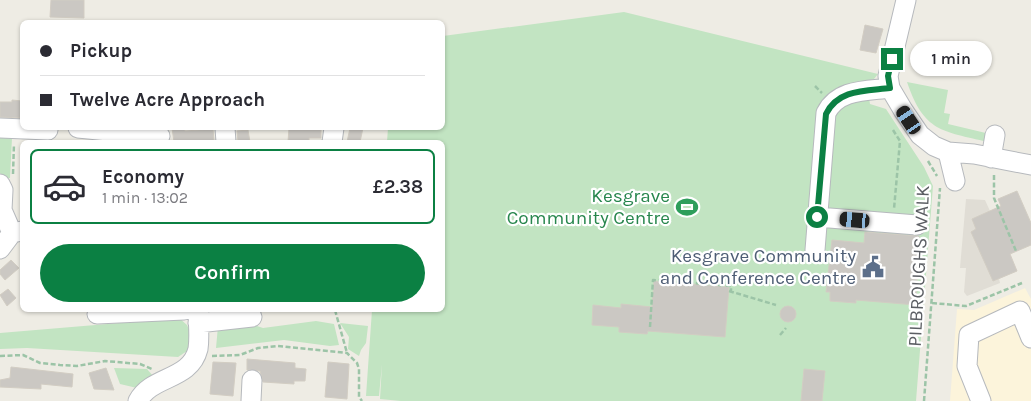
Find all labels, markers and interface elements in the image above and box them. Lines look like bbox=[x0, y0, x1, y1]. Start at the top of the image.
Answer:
text: Pickup bbox=[70, 40, 132, 62]
callout: 1 min bbox=[910, 42, 992, 76]
route end bbox=[881, 48, 903, 70]
text: 1 min bbox=[931, 49, 971, 68]
text: Twelve Acre Approach bbox=[70, 89, 265, 111]
car bbox=[894, 103, 923, 137]
icon: car bbox=[42, 164, 87, 209]
text: Economy bbox=[102, 166, 184, 188]
text: £2.38 bbox=[373, 176, 423, 198]
street label: PILBROUGHS WALK bbox=[904, 184, 934, 347]
place label: Kesgrave Community Centre bbox=[507, 185, 670, 229]
text: 1 min · 13:02 bbox=[102, 188, 188, 207]
sports icon: Kesgrave Community Centre bbox=[674, 194, 700, 220]
route start bbox=[806, 206, 828, 228]
car bbox=[839, 211, 870, 229]
button: Confirm bbox=[40, 244, 425, 302]
place label: Kesgrave Community and Conference Centre bbox=[660, 245, 856, 289]
public building icon: Kesgrave Community and Conference Centre bbox=[860, 254, 886, 280]

